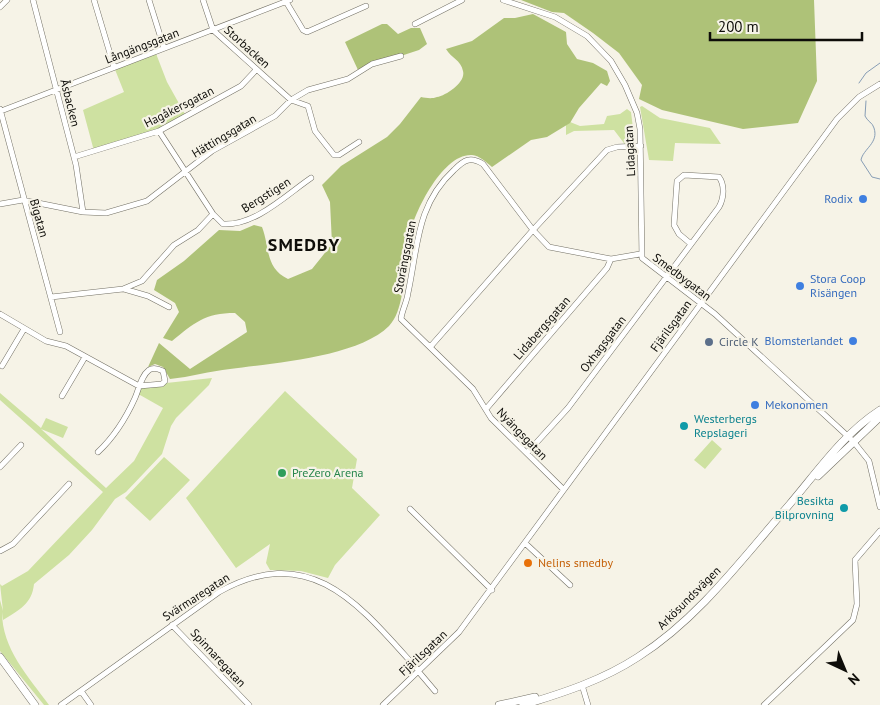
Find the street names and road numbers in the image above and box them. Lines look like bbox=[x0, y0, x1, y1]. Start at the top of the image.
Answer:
street label: Storbacken bbox=[221, 22, 274, 71]
street label: Långängsgatan bbox=[103, 25, 181, 67]
street label: Åsbacken bbox=[57, 78, 84, 128]
street label: Hagåkersgatan bbox=[141, 83, 216, 131]
street label: Hättingsgatan bbox=[189, 110, 259, 161]
street label: Lidagatan bbox=[621, 125, 638, 177]
street label: Bergstigen bbox=[238, 174, 293, 216]
street label: Bigatan bbox=[27, 197, 52, 239]
street label: Storängsgatan bbox=[390, 219, 419, 295]
street label: Smedbygatan bbox=[650, 250, 715, 303]
street label: Lidabergsgatan bbox=[510, 293, 573, 362]
street label: Fjärilsgatan bbox=[647, 297, 694, 354]
street label: Oxhagsgatan bbox=[576, 312, 629, 375]
street label: Nyängsgatan bbox=[494, 404, 551, 463]
street label: Arkösundsvägen bbox=[654, 563, 723, 632]
street label: Svärmaregatan bbox=[159, 569, 232, 624]
street label: Spinnaregatan bbox=[188, 625, 249, 690]
street label: Fjärilsgatan bbox=[396, 627, 450, 679]

